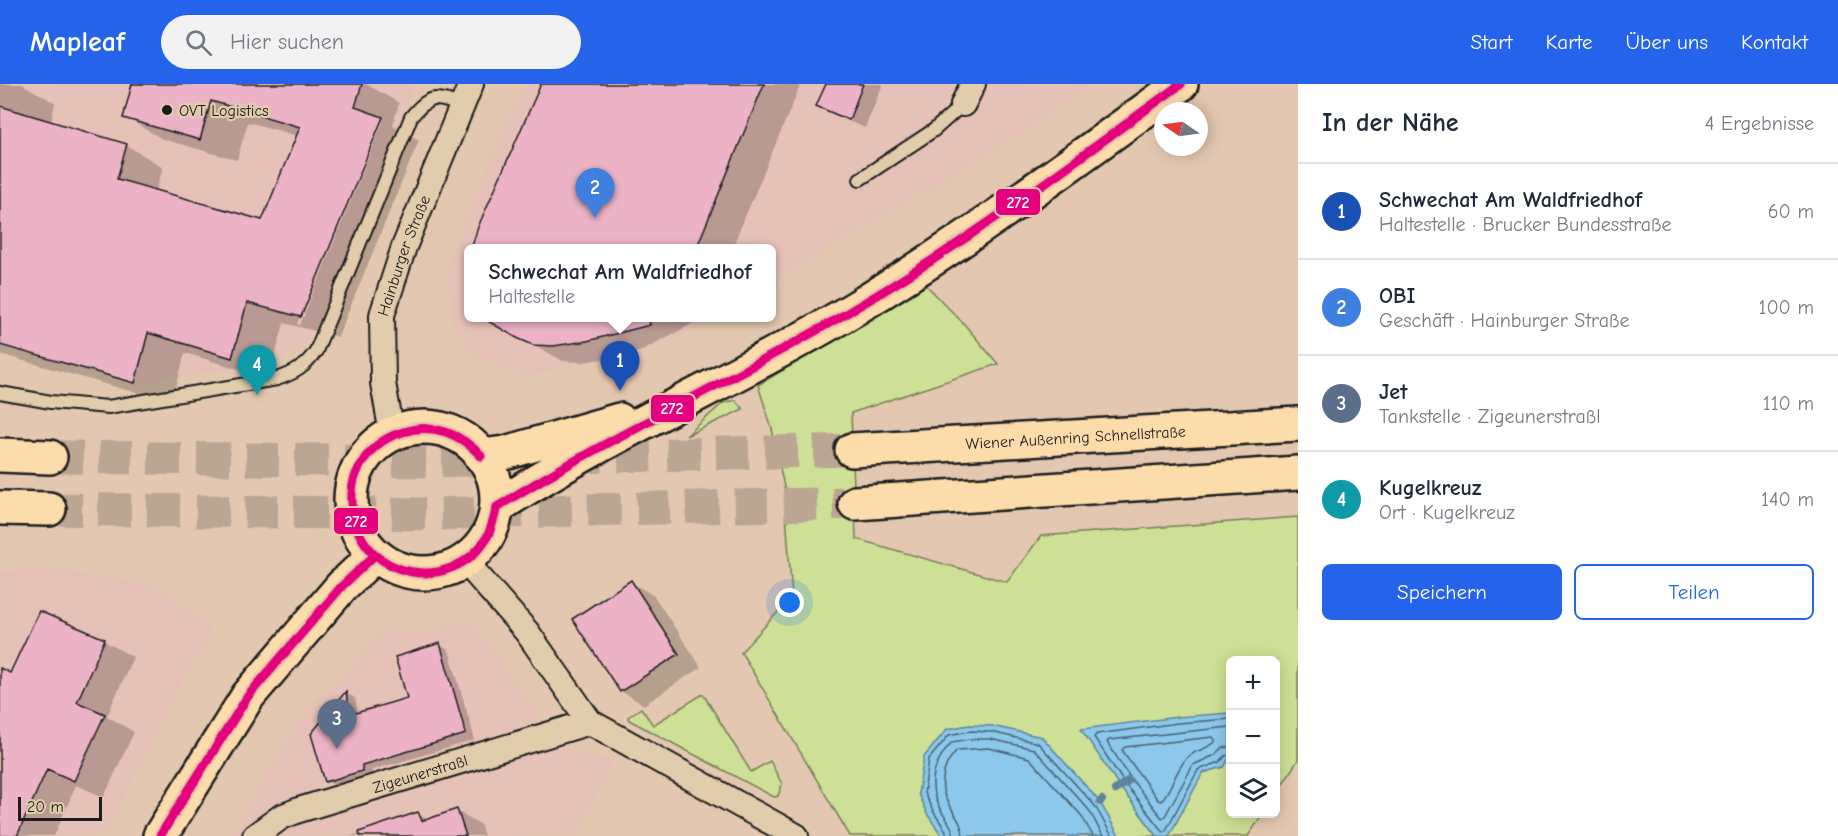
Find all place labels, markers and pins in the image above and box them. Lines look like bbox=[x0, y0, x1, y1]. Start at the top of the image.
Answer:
place label: OVT Logistics bbox=[179, 102, 269, 120]
marker: OVT Logistics bbox=[160, 103, 174, 117]
pin: 2 bbox=[576, 168, 614, 218]
pin: 1 bbox=[600, 342, 640, 391]
pin: 4 bbox=[238, 346, 276, 395]
pin: 3 bbox=[318, 700, 356, 749]

